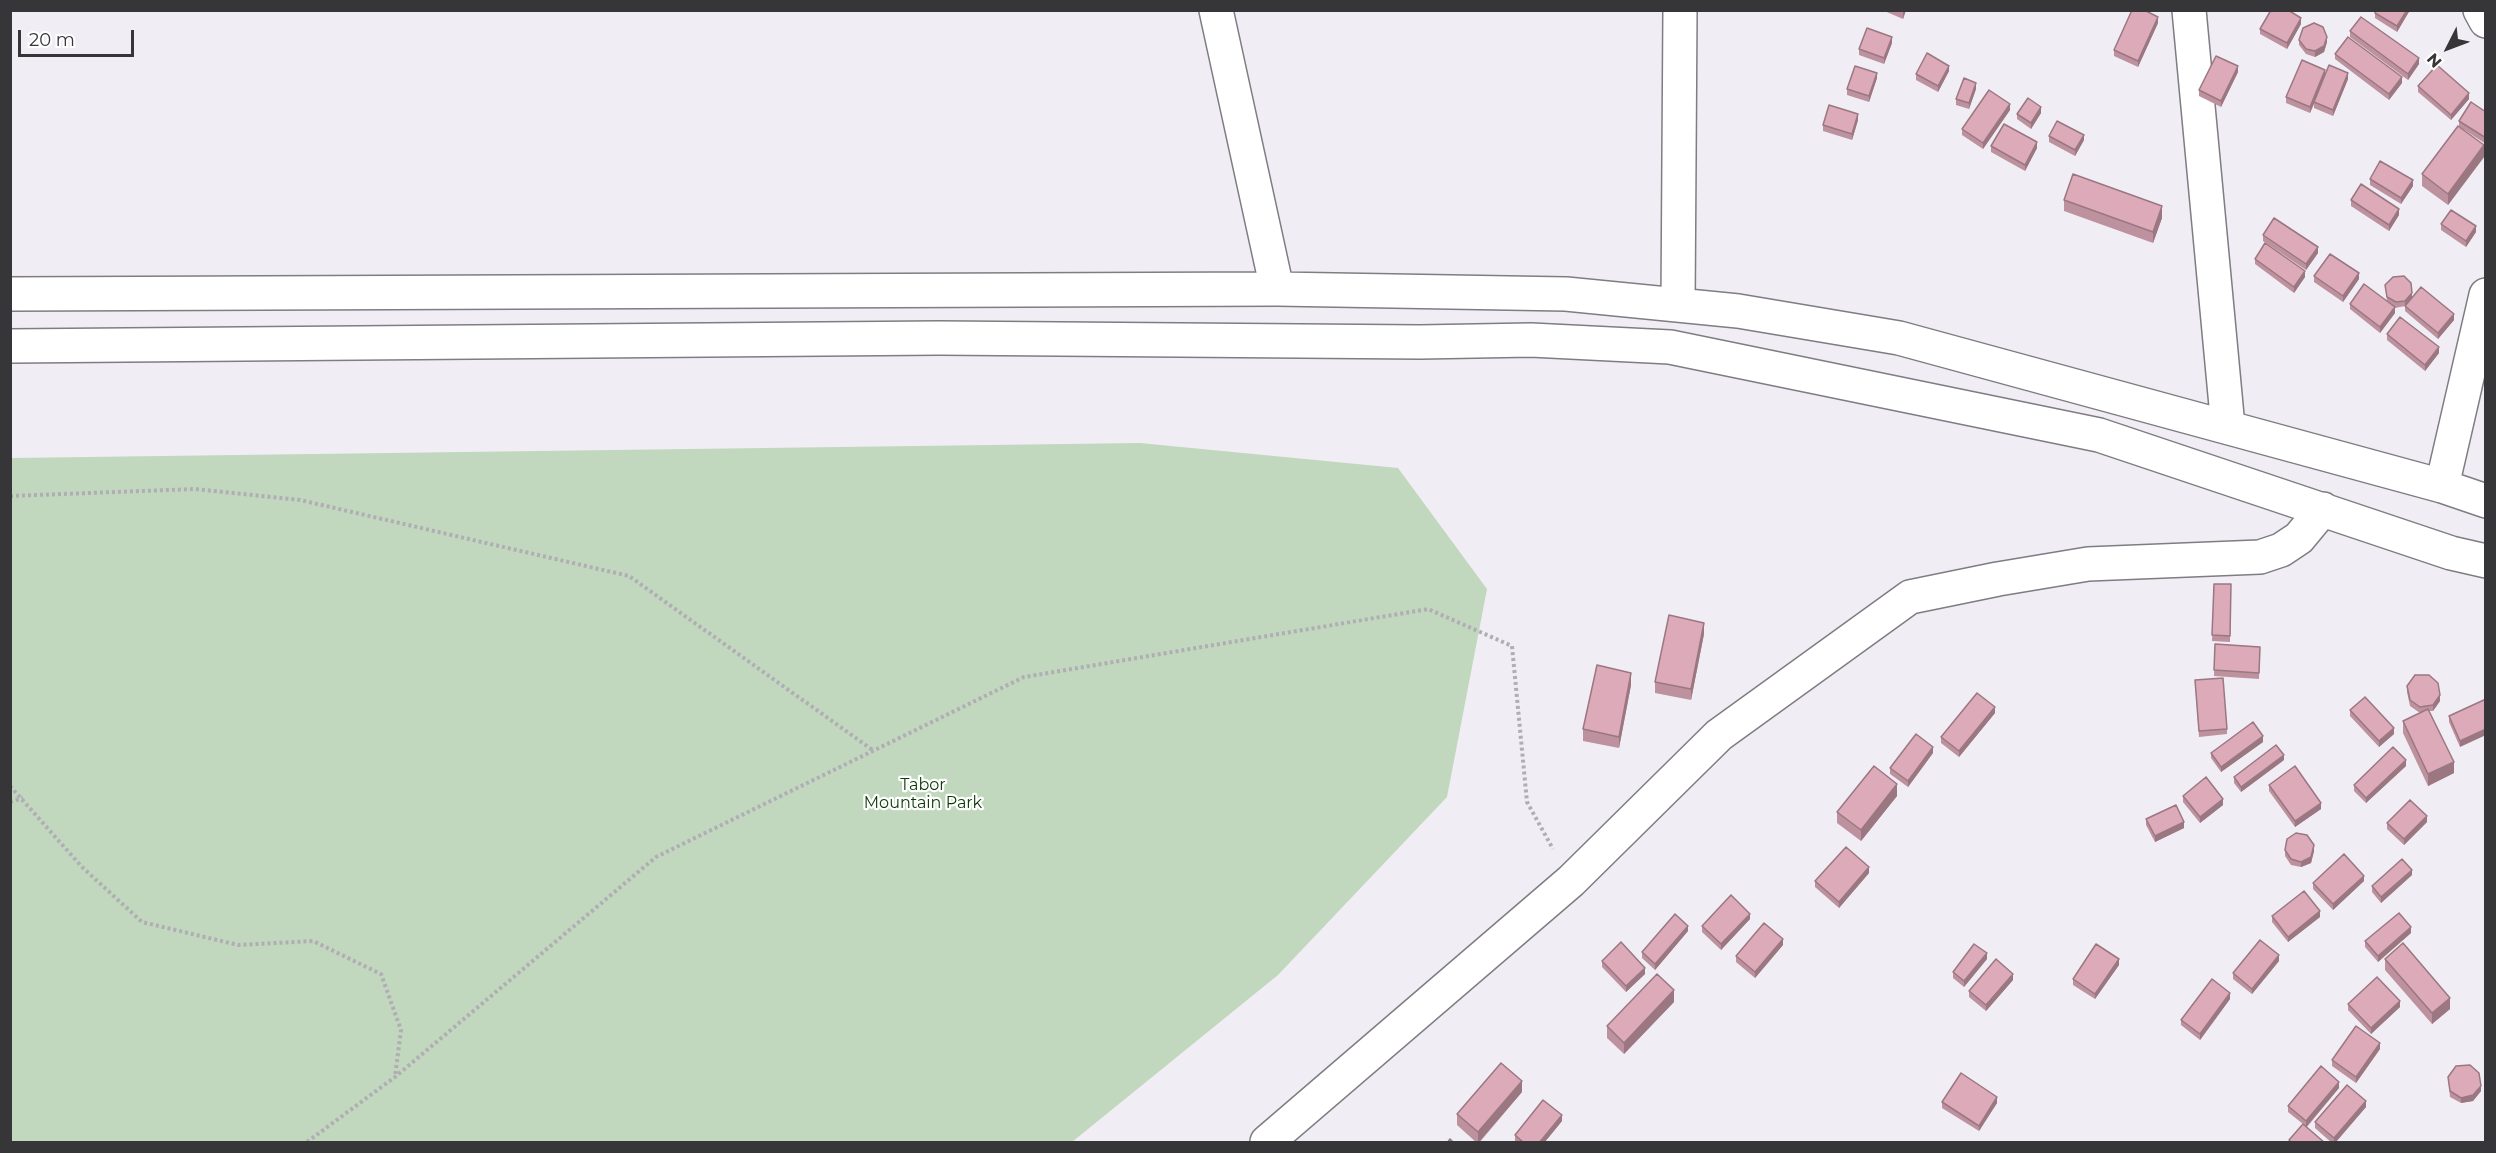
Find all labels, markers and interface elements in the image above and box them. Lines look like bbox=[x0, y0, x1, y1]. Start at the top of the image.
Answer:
scale bar bbox=[21, 18, 136, 56]
north arrow bbox=[2418, 18, 2478, 78]
text: 20 m bbox=[29, 29, 75, 51]
text: N bbox=[2423, 49, 2446, 72]
park label: Tabor Mountain Park bbox=[864, 775, 982, 813]

